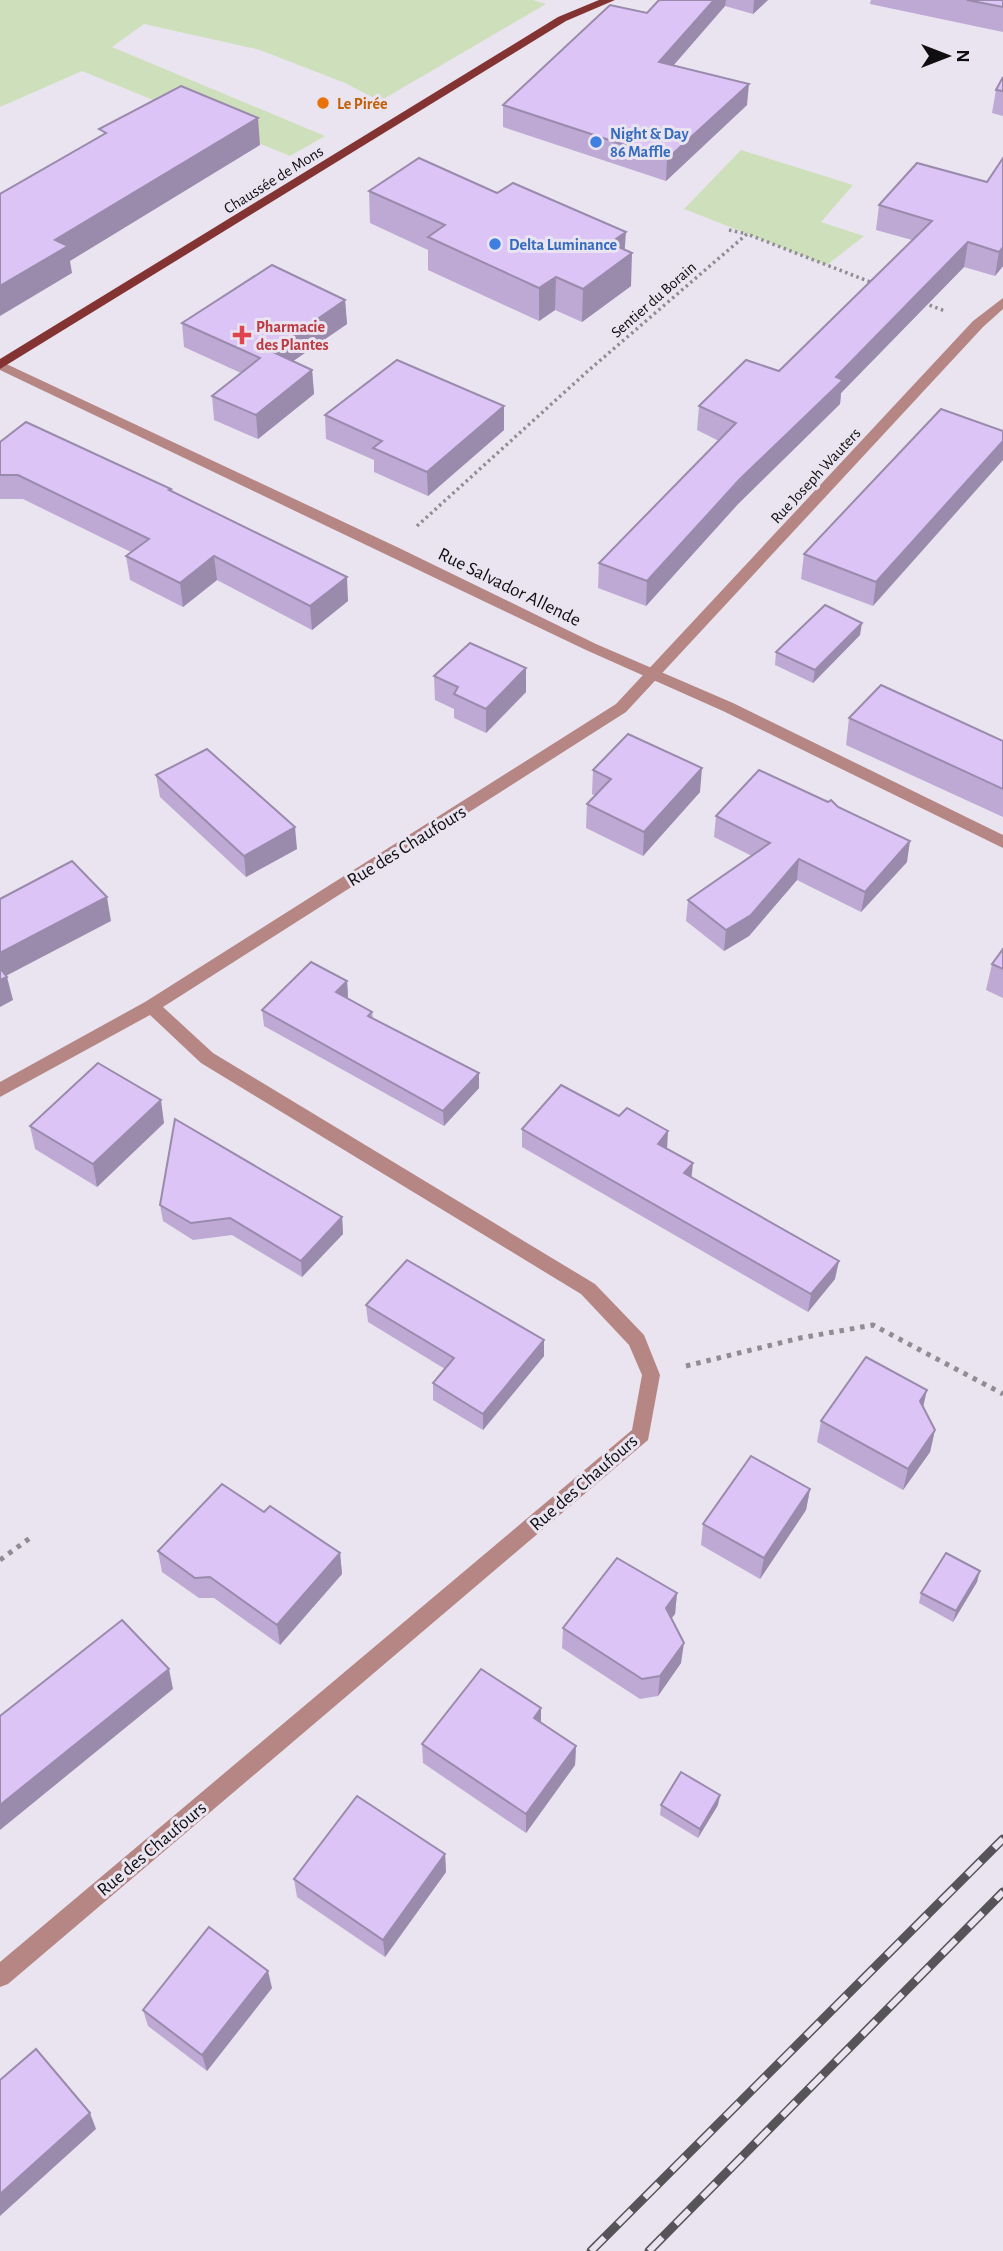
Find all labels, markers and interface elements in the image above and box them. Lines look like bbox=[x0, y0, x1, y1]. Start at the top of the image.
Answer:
north arrow bbox=[912, 21, 982, 91]
text: N bbox=[953, 49, 972, 63]
marker: Le Pirée bbox=[315, 95, 331, 111]
place label: Le Pirée bbox=[337, 96, 388, 112]
place label: Night & Day 86 Maffle bbox=[610, 126, 689, 160]
marker: Night & Day 86 Maffle bbox=[588, 134, 604, 150]
street label: Chaussée de Mons bbox=[221, 143, 326, 217]
marker: Delta Luminance bbox=[487, 236, 503, 252]
place label: Delta Luminance bbox=[509, 237, 618, 253]
street label: Sentier du Borain bbox=[608, 259, 699, 341]
place label: Pharmacie des Plantes bbox=[256, 319, 329, 353]
marker: Pharmacie des Plantes bbox=[234, 327, 250, 343]
street label: Rue Joseph Wauters bbox=[768, 425, 864, 526]
street label: Rue Salvador Allende bbox=[435, 545, 584, 630]
street label: Rue des Chaufours bbox=[344, 802, 469, 890]
street label: Rue des Chaufours bbox=[526, 1431, 642, 1535]
street label: Rue des Chaufours bbox=[94, 1798, 210, 1900]

